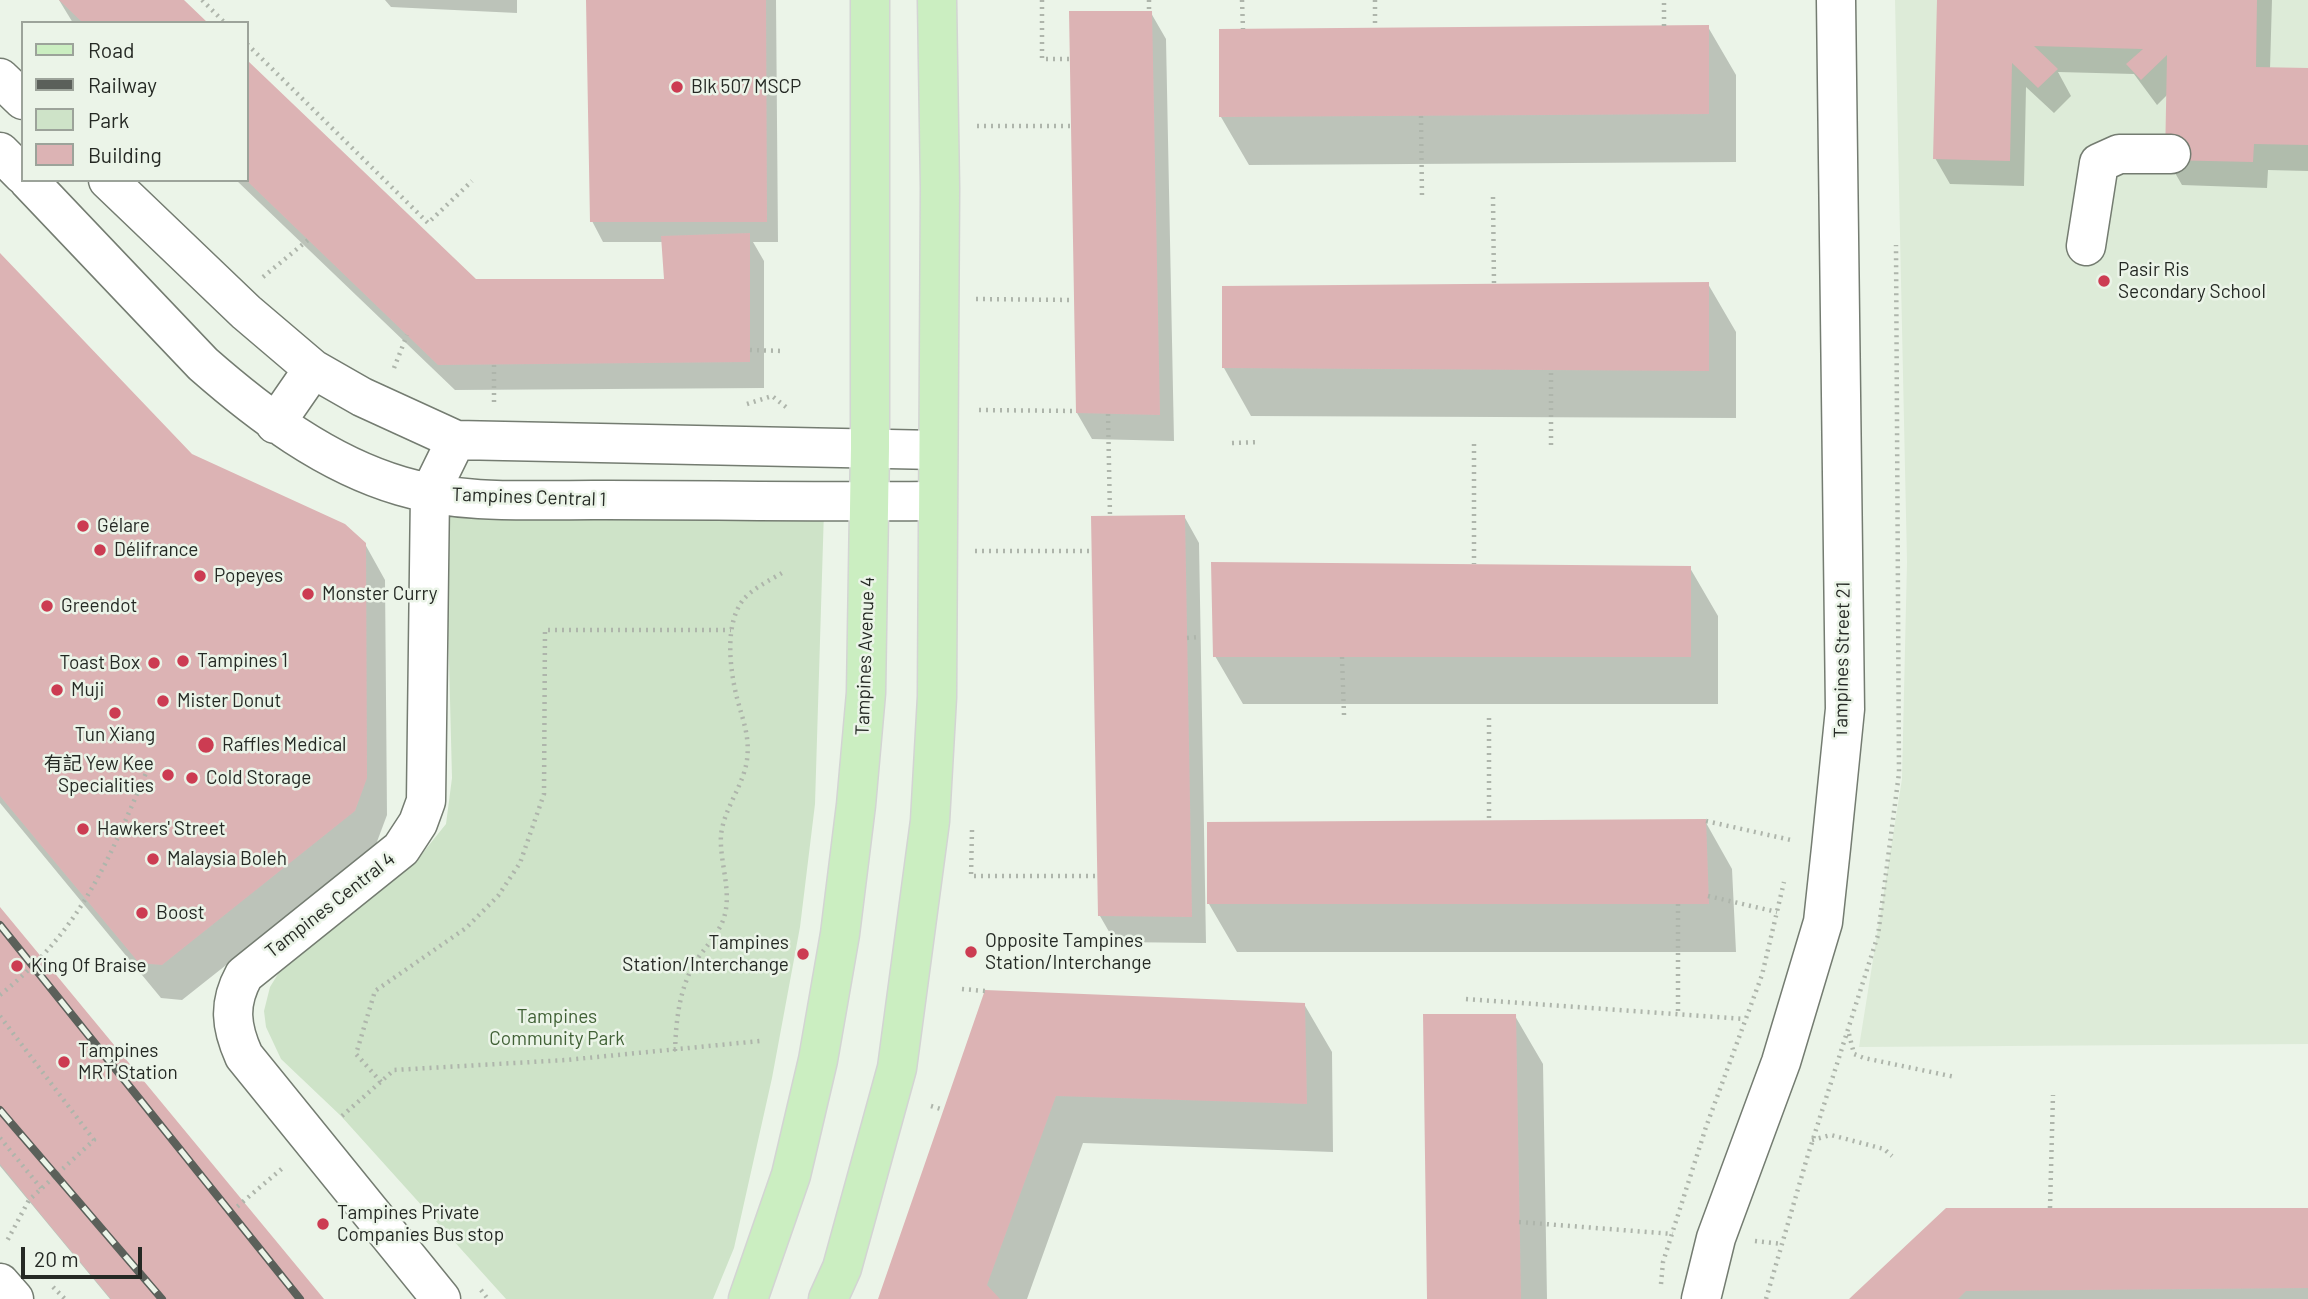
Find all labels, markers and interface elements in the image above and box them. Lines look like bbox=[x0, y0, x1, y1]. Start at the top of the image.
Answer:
legend bbox=[21, 21, 248, 182]
text: Road bbox=[88, 37, 134, 62]
text: Railway bbox=[88, 72, 157, 97]
place label: Blk 507 MSCP bbox=[691, 76, 801, 98]
marker: Blk 507 MSCP bbox=[669, 79, 685, 95]
text: Park bbox=[88, 107, 129, 132]
text: Building bbox=[88, 142, 162, 167]
place label: Pasir Ris Secondary School bbox=[2118, 259, 2266, 303]
marker: Pasir Ris Secondary School bbox=[2096, 273, 2112, 289]
street label: Tampines Central 1 bbox=[451, 483, 607, 511]
place label: Gélare bbox=[97, 515, 150, 537]
marker: Gélare bbox=[75, 518, 91, 534]
place label: Délifrance bbox=[114, 539, 198, 561]
marker: Délifrance bbox=[92, 542, 108, 558]
place label: Popeyes bbox=[214, 565, 283, 587]
marker: Popeyes bbox=[192, 568, 208, 584]
street label: Tampines Avenue 4 bbox=[851, 576, 879, 736]
street label: Tampines Street 21 bbox=[1829, 582, 1855, 738]
place label: Monster Curry bbox=[322, 583, 438, 605]
marker: Monster Curry bbox=[300, 586, 316, 602]
place label: Greendot bbox=[61, 595, 137, 617]
marker: Greendot bbox=[39, 598, 55, 614]
place label: Tampines 1 bbox=[197, 650, 288, 672]
place label: Toast Box bbox=[60, 652, 140, 674]
marker: Tampines 1 bbox=[175, 653, 191, 669]
marker: Toast Box bbox=[146, 655, 162, 671]
place label: Muji bbox=[71, 679, 104, 701]
marker: Muji bbox=[49, 682, 65, 698]
place label: Mister Donut bbox=[177, 690, 281, 712]
marker: Mister Donut bbox=[155, 693, 171, 709]
marker: Tun Xiang bbox=[107, 705, 123, 721]
place label: Tun Xiang bbox=[75, 724, 155, 746]
place label: Raffles Medical bbox=[222, 734, 346, 756]
marker: Raffles Medical bbox=[196, 735, 216, 755]
place label: 有記 Yew Kee Specialities bbox=[44, 753, 154, 797]
marker: 有記 Yew Kee Specialities bbox=[160, 767, 176, 783]
place label: Cold Storage bbox=[206, 767, 311, 789]
marker: Cold Storage bbox=[184, 770, 200, 786]
place label: Hawkers' Street bbox=[97, 818, 226, 840]
marker: Hawkers' Street bbox=[75, 821, 91, 837]
street label: Tampines Central 4 bbox=[261, 847, 399, 963]
place label: Malaysia Boleh bbox=[167, 848, 287, 870]
marker: Malaysia Boleh bbox=[145, 851, 161, 867]
place label: Boost bbox=[156, 902, 205, 924]
marker: Boost bbox=[134, 905, 150, 921]
place label: Opposite Tampines Station/Interchange bbox=[985, 930, 1152, 974]
place label: Tampines Station/Interchange bbox=[622, 932, 789, 976]
marker: Opposite Tampines Station/Interchange bbox=[963, 944, 979, 960]
marker: Tampines Station/Interchange bbox=[795, 946, 811, 962]
place label: King Of Braise bbox=[31, 955, 147, 977]
marker: King Of Braise bbox=[9, 958, 25, 974]
park label: Tampines Community Park bbox=[489, 1006, 625, 1050]
place label: Tampines MRT Station bbox=[78, 1040, 178, 1084]
marker: Tampines MRT Station bbox=[56, 1054, 72, 1070]
place label: Tampines Private Companies Bus stop bbox=[337, 1202, 504, 1246]
marker: Tampines Private Companies Bus stop bbox=[315, 1216, 331, 1232]
scale bar bbox=[24, 1232, 145, 1276]
text: 20 m bbox=[34, 1246, 79, 1271]

